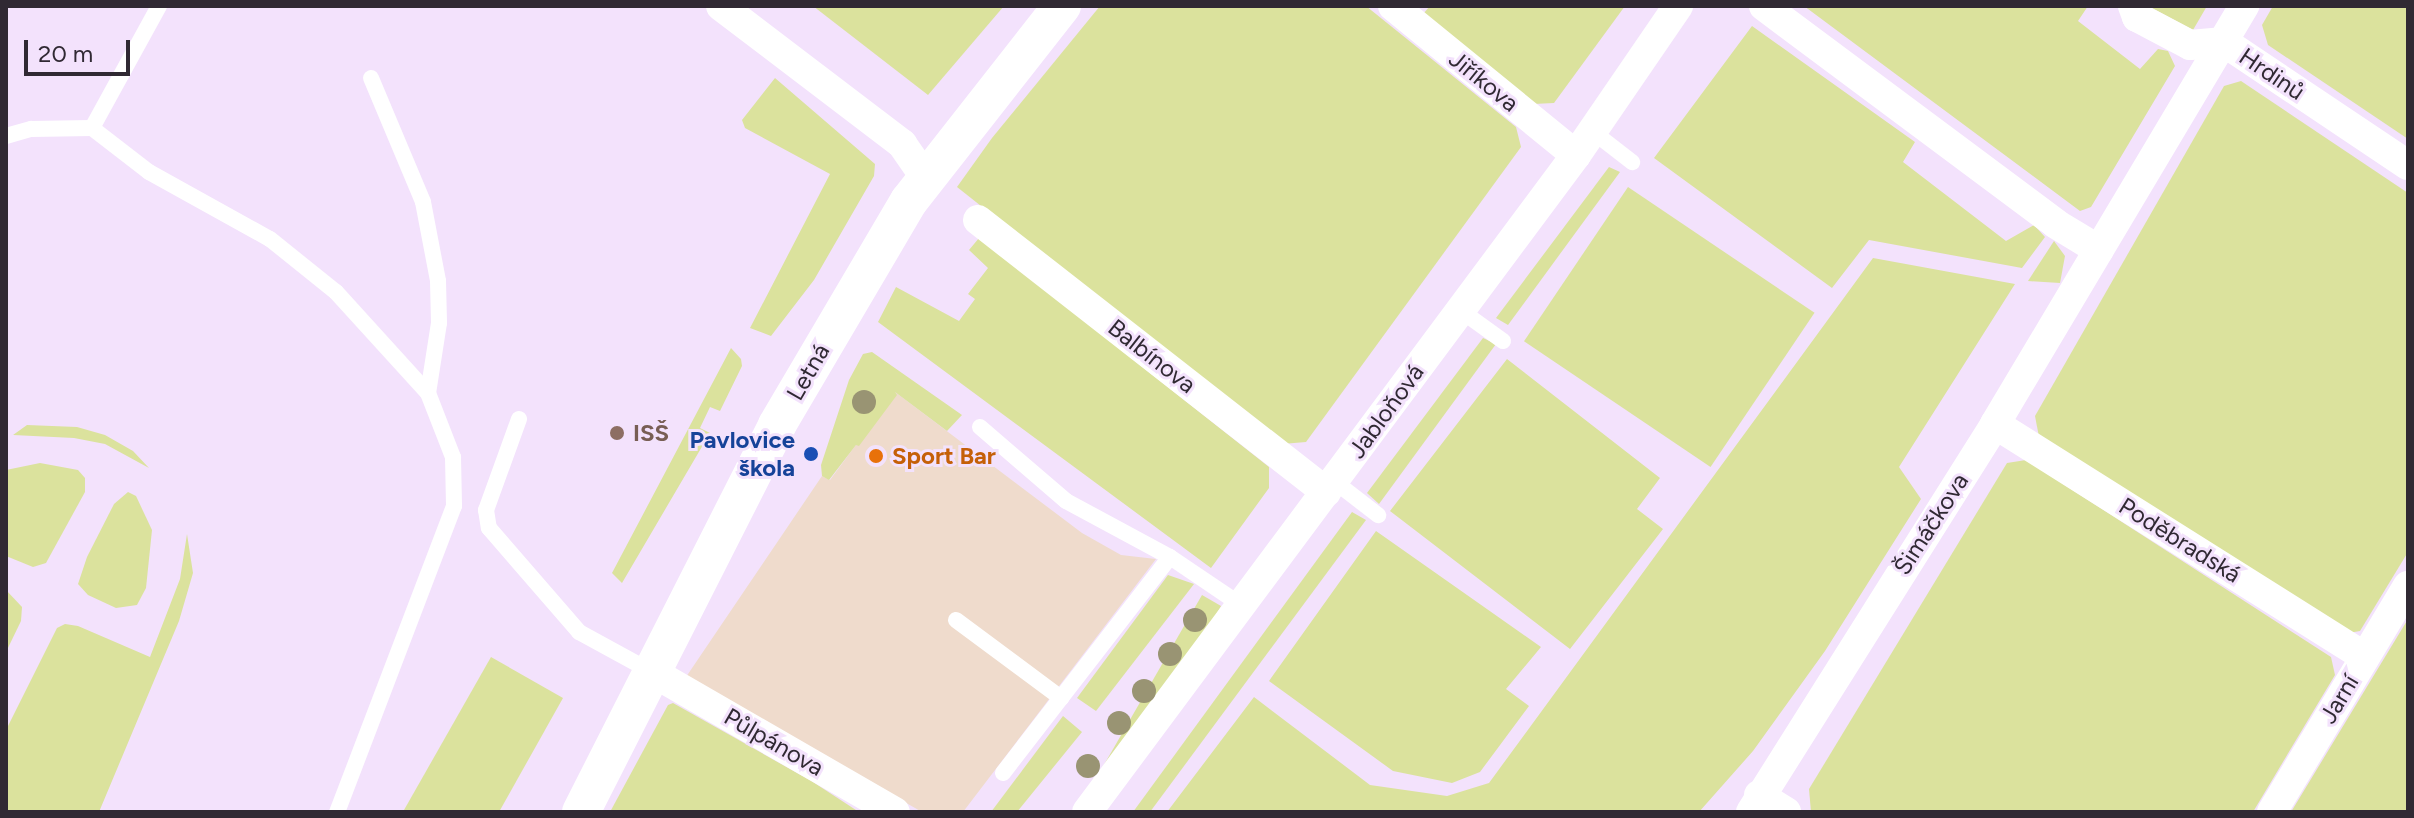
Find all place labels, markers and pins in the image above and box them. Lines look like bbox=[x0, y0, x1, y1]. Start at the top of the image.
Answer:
place label: ISŠ bbox=[633, 419, 669, 447]
marker: ISŠ bbox=[608, 424, 626, 442]
place label: Pavlovice škola bbox=[690, 426, 795, 482]
place label: Sport Bar bbox=[892, 442, 996, 470]
marker: Pavlovice škola bbox=[802, 445, 820, 463]
marker: Sport Bar bbox=[867, 447, 885, 465]

